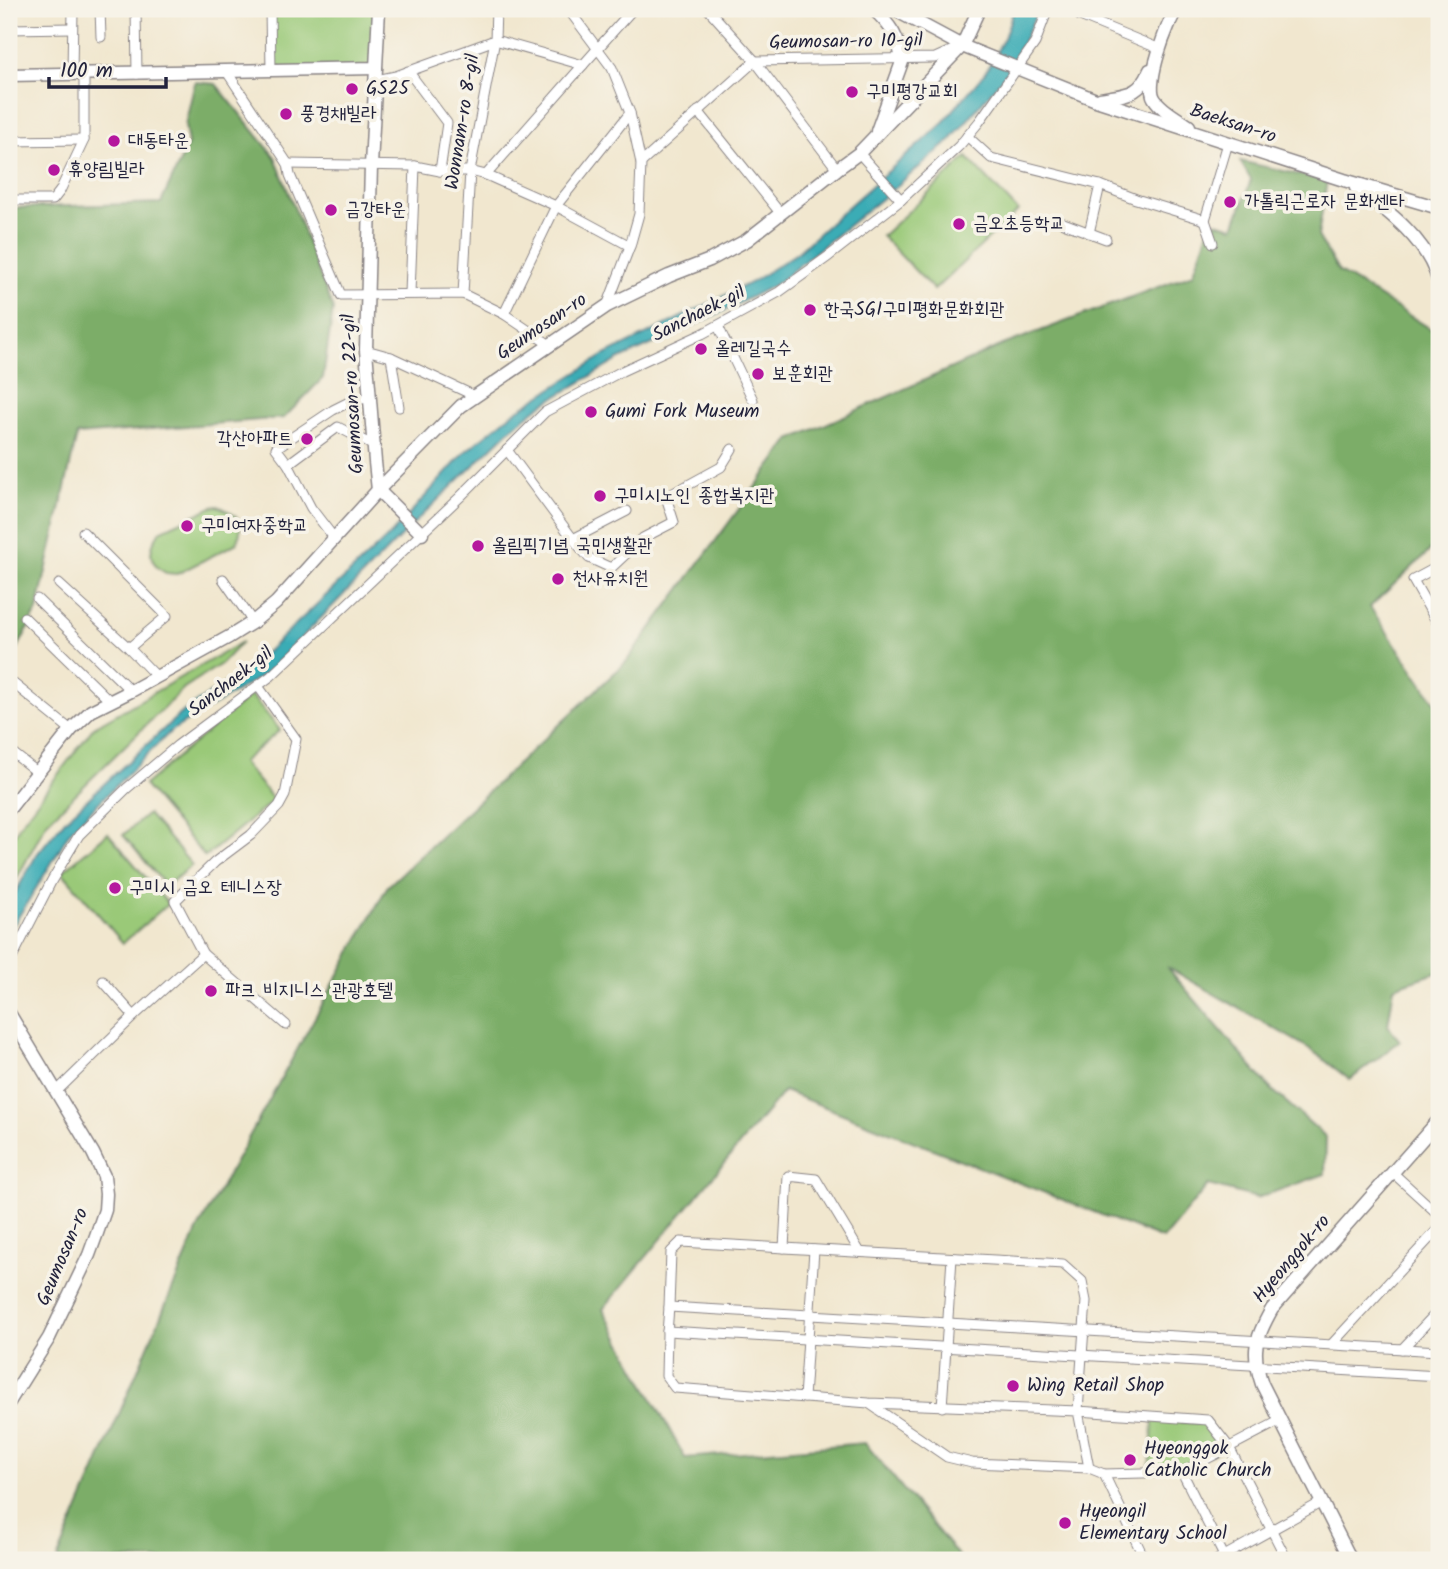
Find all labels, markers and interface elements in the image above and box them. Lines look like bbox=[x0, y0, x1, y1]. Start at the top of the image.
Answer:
street label: Geumosan-ro 10-gil bbox=[769, 26, 923, 58]
scale bar bbox=[49, 46, 166, 90]
street label: Wonnam-ro 8-gil bbox=[437, 51, 489, 192]
text: 100 m bbox=[60, 55, 113, 88]
place label: GS25 bbox=[366, 74, 411, 104]
place label: 구미평강교회 bbox=[866, 77, 958, 107]
marker: GS25 bbox=[344, 81, 360, 97]
marker: 구미평강교회 bbox=[844, 84, 860, 100]
street label: Baeksan-ro bbox=[1186, 96, 1280, 152]
place label: 풍경채빌라 bbox=[300, 99, 377, 129]
marker: 풍경채빌라 bbox=[278, 106, 294, 122]
place label: 대동타운 bbox=[128, 126, 189, 156]
marker: 대동타운 bbox=[106, 133, 122, 149]
place label: 휴양림빌라 bbox=[68, 155, 145, 185]
marker: 휴양림빌라 bbox=[46, 162, 62, 178]
place label: 가톨릭근로자 문화센타 bbox=[1244, 187, 1405, 217]
marker: 가톨릭근로자 문화센타 bbox=[1222, 194, 1238, 210]
place label: 금강타운 bbox=[345, 195, 406, 225]
marker: 금강타운 bbox=[323, 202, 339, 218]
place label: 금오초등학교 bbox=[973, 209, 1065, 239]
marker: 금오초등학교 bbox=[951, 216, 967, 232]
street label: Sanchaek-gil bbox=[647, 278, 751, 350]
street label: Geumosan-ro bbox=[491, 286, 593, 368]
place label: 한국SGI구미평화문화회관 bbox=[824, 295, 1004, 325]
marker: 한국SGI구미평화문화회관 bbox=[802, 302, 818, 318]
street label: Geumosan-ro 22-gil bbox=[334, 313, 372, 475]
place label: 올레길국수 bbox=[715, 334, 791, 364]
marker: 올레길국수 bbox=[693, 341, 709, 357]
place label: 보훈회관 bbox=[772, 359, 833, 389]
marker: 보훈회관 bbox=[750, 366, 766, 382]
place label: Gumi Fork Museum bbox=[605, 397, 759, 427]
marker: Gumi Fork Museum bbox=[583, 404, 599, 420]
place label: 각산아파트 bbox=[217, 424, 293, 454]
marker: 각산아파트 bbox=[299, 431, 315, 447]
place label: 구미시노인 종합복지관 bbox=[614, 481, 775, 511]
marker: 구미시노인 종합복지관 bbox=[592, 488, 608, 504]
place label: 구미여자중학교 bbox=[201, 511, 308, 541]
marker: 구미여자중학교 bbox=[179, 518, 195, 534]
place label: 올림픽기념 국민생활관 bbox=[492, 531, 653, 561]
marker: 올림픽기념 국민생활관 bbox=[470, 538, 486, 554]
place label: 천사유치원 bbox=[572, 564, 648, 594]
marker: 천사유치원 bbox=[550, 571, 566, 587]
street label: Sanchaek-gil bbox=[182, 639, 280, 725]
place label: 구미시 금오 테니스장 bbox=[129, 873, 282, 903]
marker: 구미시 금오 테니스장 bbox=[107, 880, 123, 896]
place label: 파크 비지니스 관광호텔 bbox=[225, 976, 393, 1006]
marker: 파크 비지니스 관광호텔 bbox=[203, 983, 219, 999]
street label: Geumosan-ro bbox=[29, 1203, 97, 1311]
street label: Hyeonggok-ro bbox=[1246, 1208, 1338, 1310]
place label: Wing Retail Shop bbox=[1027, 1371, 1164, 1401]
marker: Wing Retail Shop bbox=[1005, 1378, 1021, 1394]
place label: Hyeonggok Catholic Church bbox=[1144, 1434, 1271, 1486]
marker: Hyeonggok Catholic Church bbox=[1122, 1452, 1138, 1468]
place label: Hyeongil Elementary School bbox=[1079, 1497, 1227, 1549]
marker: Hyeongil Elementary School bbox=[1057, 1515, 1073, 1531]

